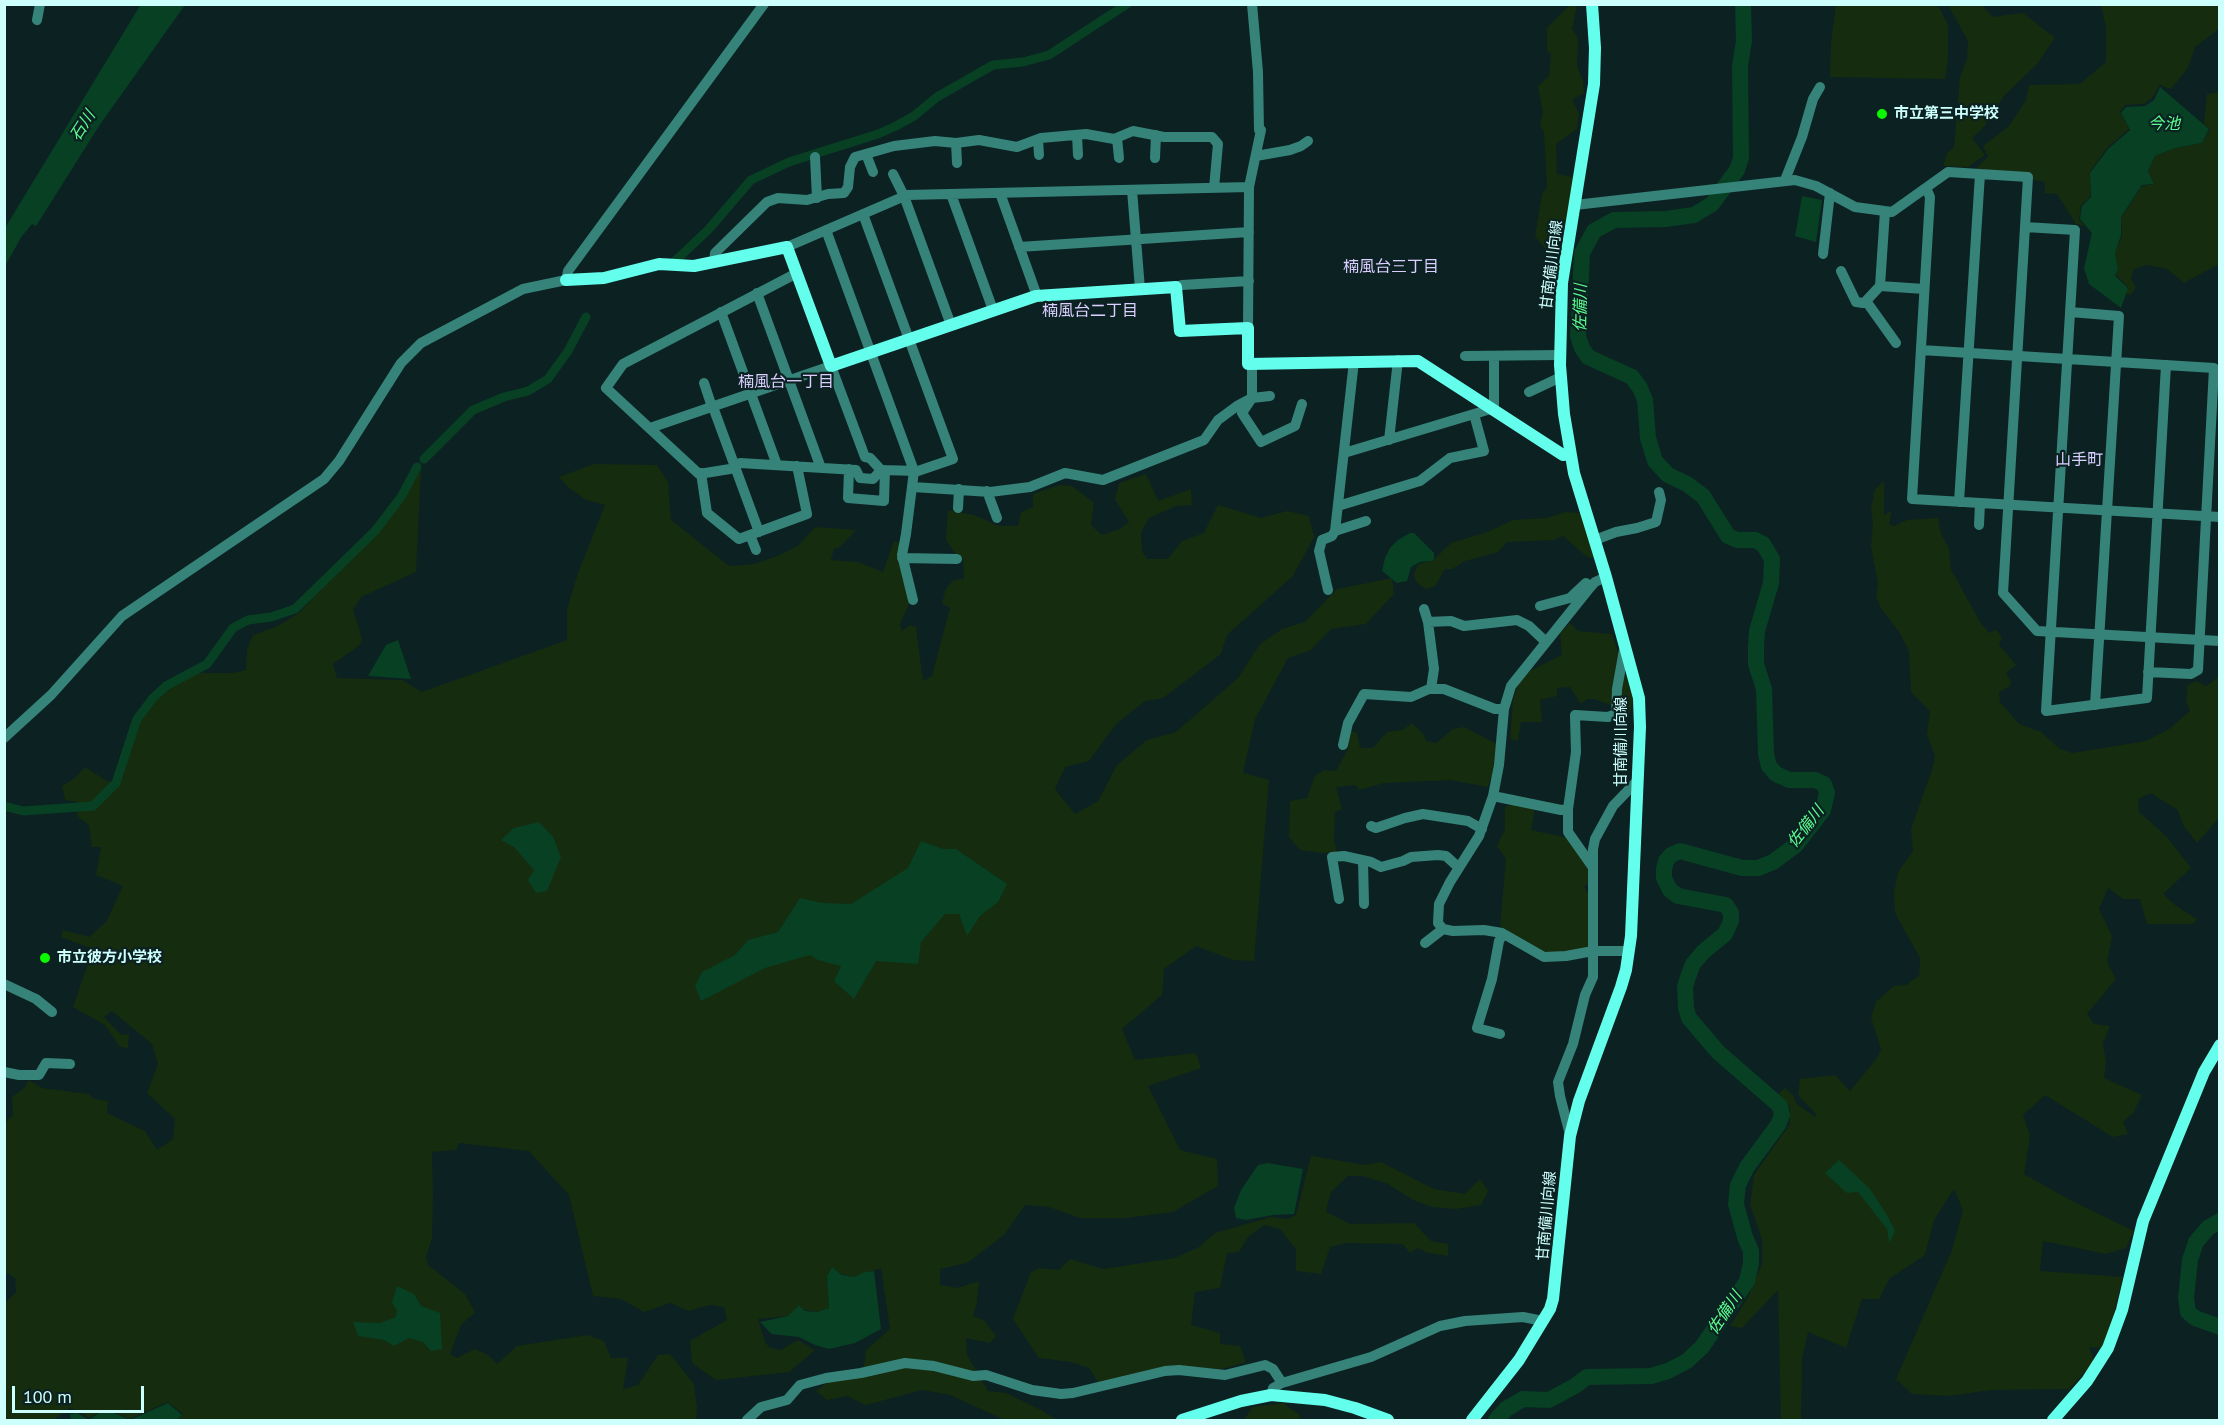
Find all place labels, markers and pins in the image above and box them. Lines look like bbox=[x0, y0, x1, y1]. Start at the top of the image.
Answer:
place label: 市立第三中学校 bbox=[1894, 105, 1999, 123]
marker: 市立第三中学校 bbox=[1875, 107, 1889, 121]
place label: 市立彼方小学校 bbox=[57, 949, 162, 967]
marker: 市立彼方小学校 bbox=[38, 951, 52, 965]

